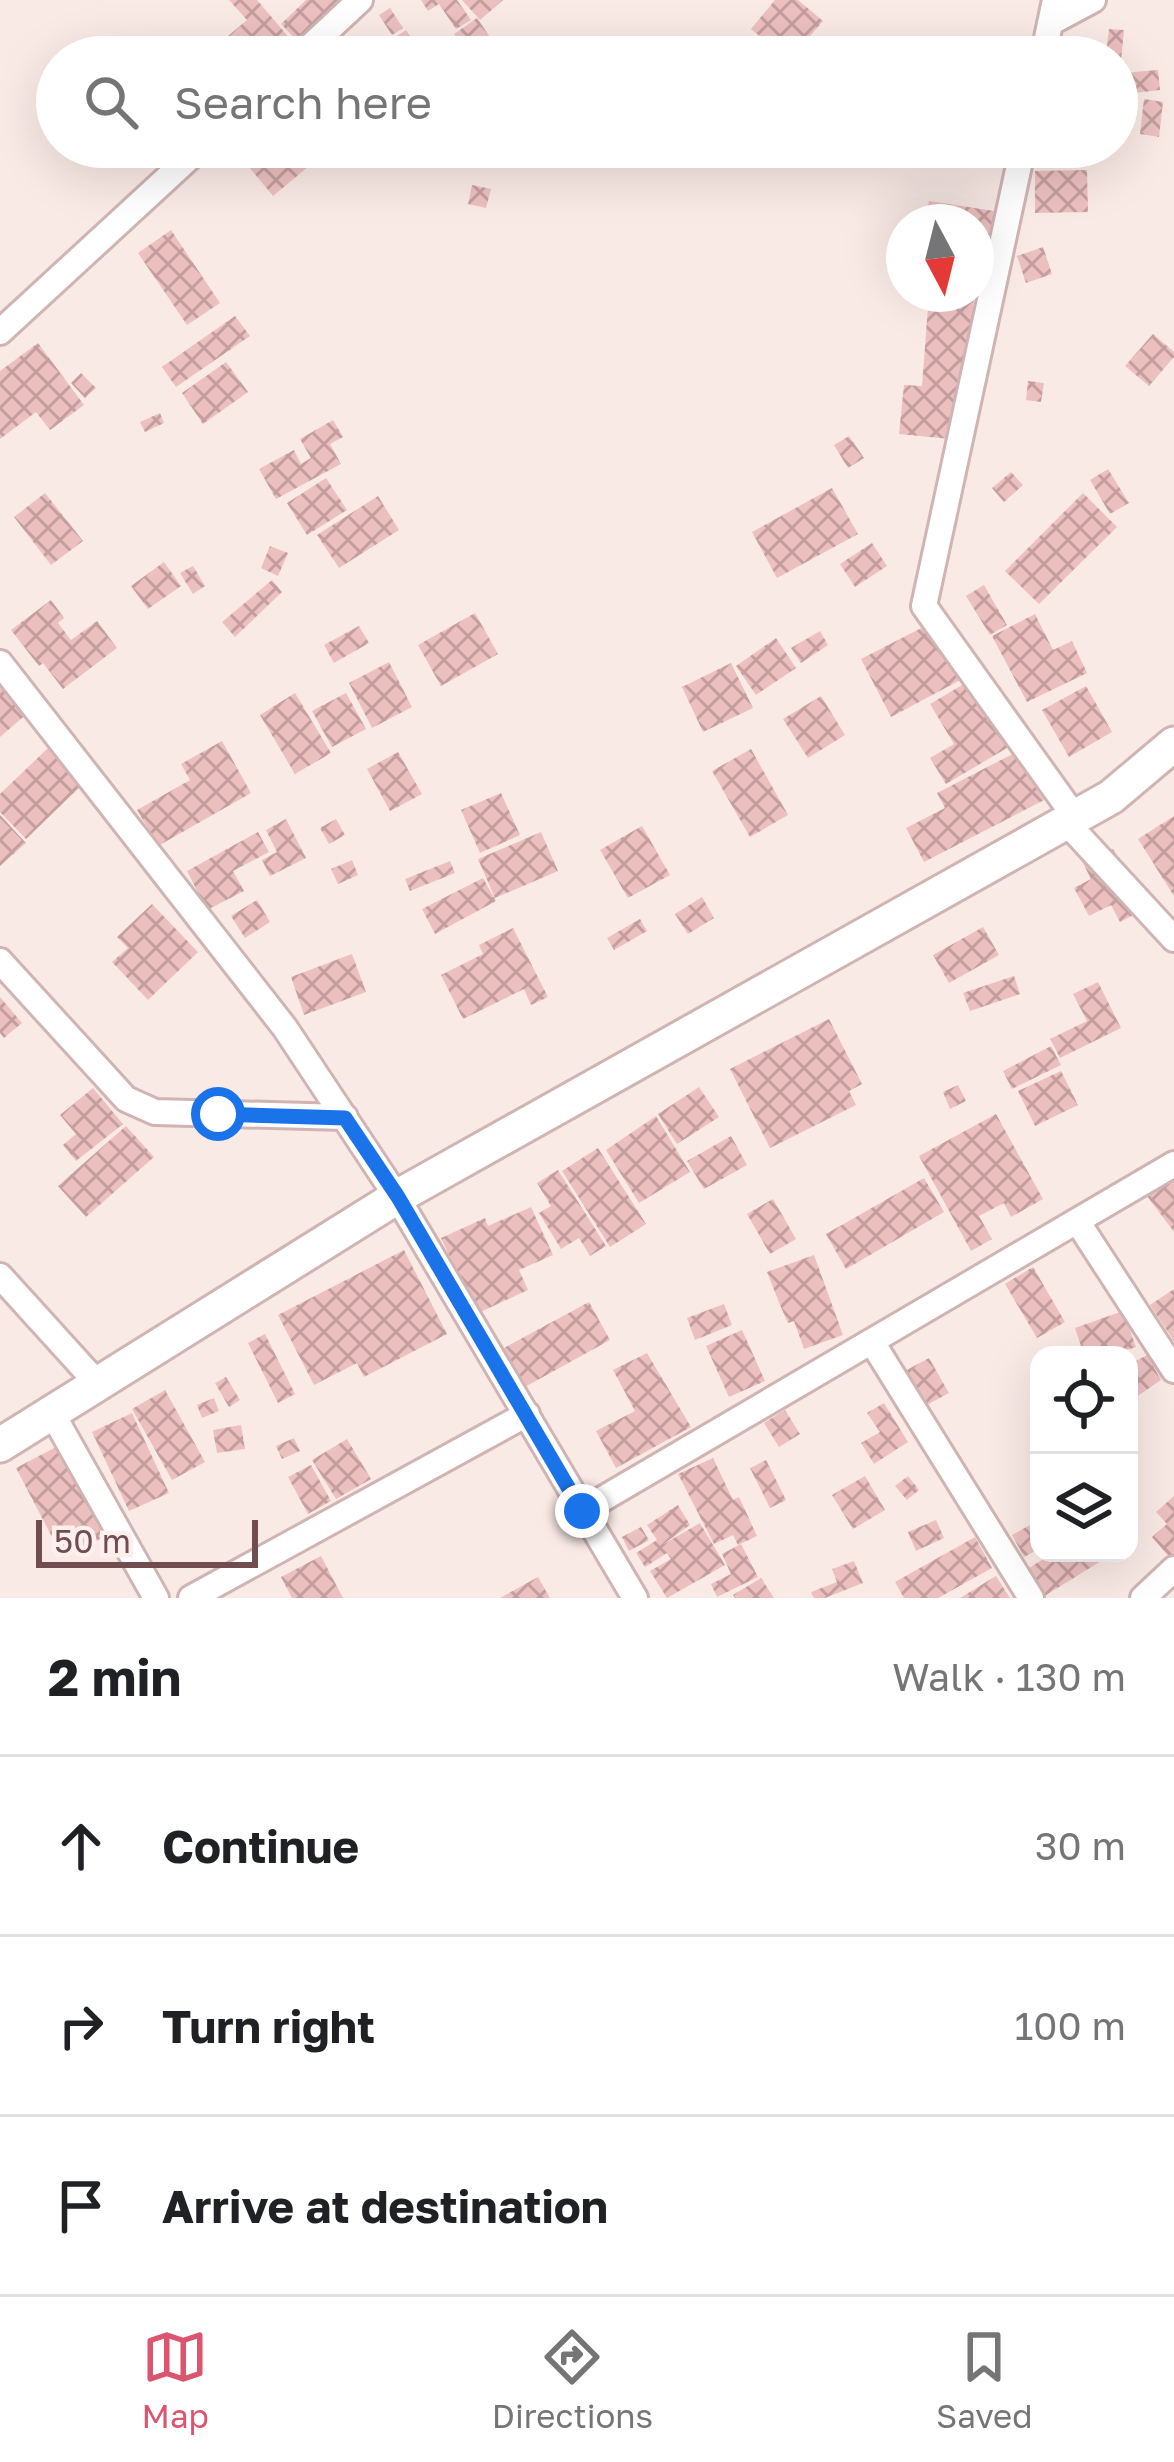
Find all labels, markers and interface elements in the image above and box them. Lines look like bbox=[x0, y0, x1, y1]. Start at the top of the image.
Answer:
search box bbox=[36, 36, 1138, 168]
icon: search bbox=[78, 69, 144, 135]
text: Search here bbox=[174, 75, 432, 129]
north arrow bbox=[886, 204, 994, 312]
route start bbox=[191, 1087, 245, 1141]
map controls bbox=[1030, 1346, 1138, 1562]
button: locate bbox=[1030, 1346, 1138, 1454]
button: layers bbox=[1030, 1454, 1138, 1562]
route end bbox=[555, 1484, 609, 1538]
scale bar bbox=[36, 1514, 258, 1567]
text: 50 m bbox=[54, 1521, 131, 1560]
text: 2 min bbox=[48, 1646, 181, 1707]
text: Walk · 130 m bbox=[892, 1653, 1126, 1700]
icon: ahead bbox=[48, 1813, 114, 1879]
text: Continue bbox=[162, 1819, 359, 1873]
text: 30 m bbox=[1035, 1822, 1126, 1869]
icon: right bbox=[48, 1993, 114, 2059]
text: Turn right bbox=[162, 1999, 375, 2053]
text: 100 m bbox=[1014, 2002, 1126, 2049]
icon: arrive bbox=[48, 2173, 114, 2239]
text: Arrive at destination bbox=[162, 2179, 608, 2233]
tab: Map bbox=[142, 2324, 209, 2435]
tab: Directions bbox=[492, 2324, 653, 2435]
tab: Saved bbox=[936, 2324, 1032, 2435]

